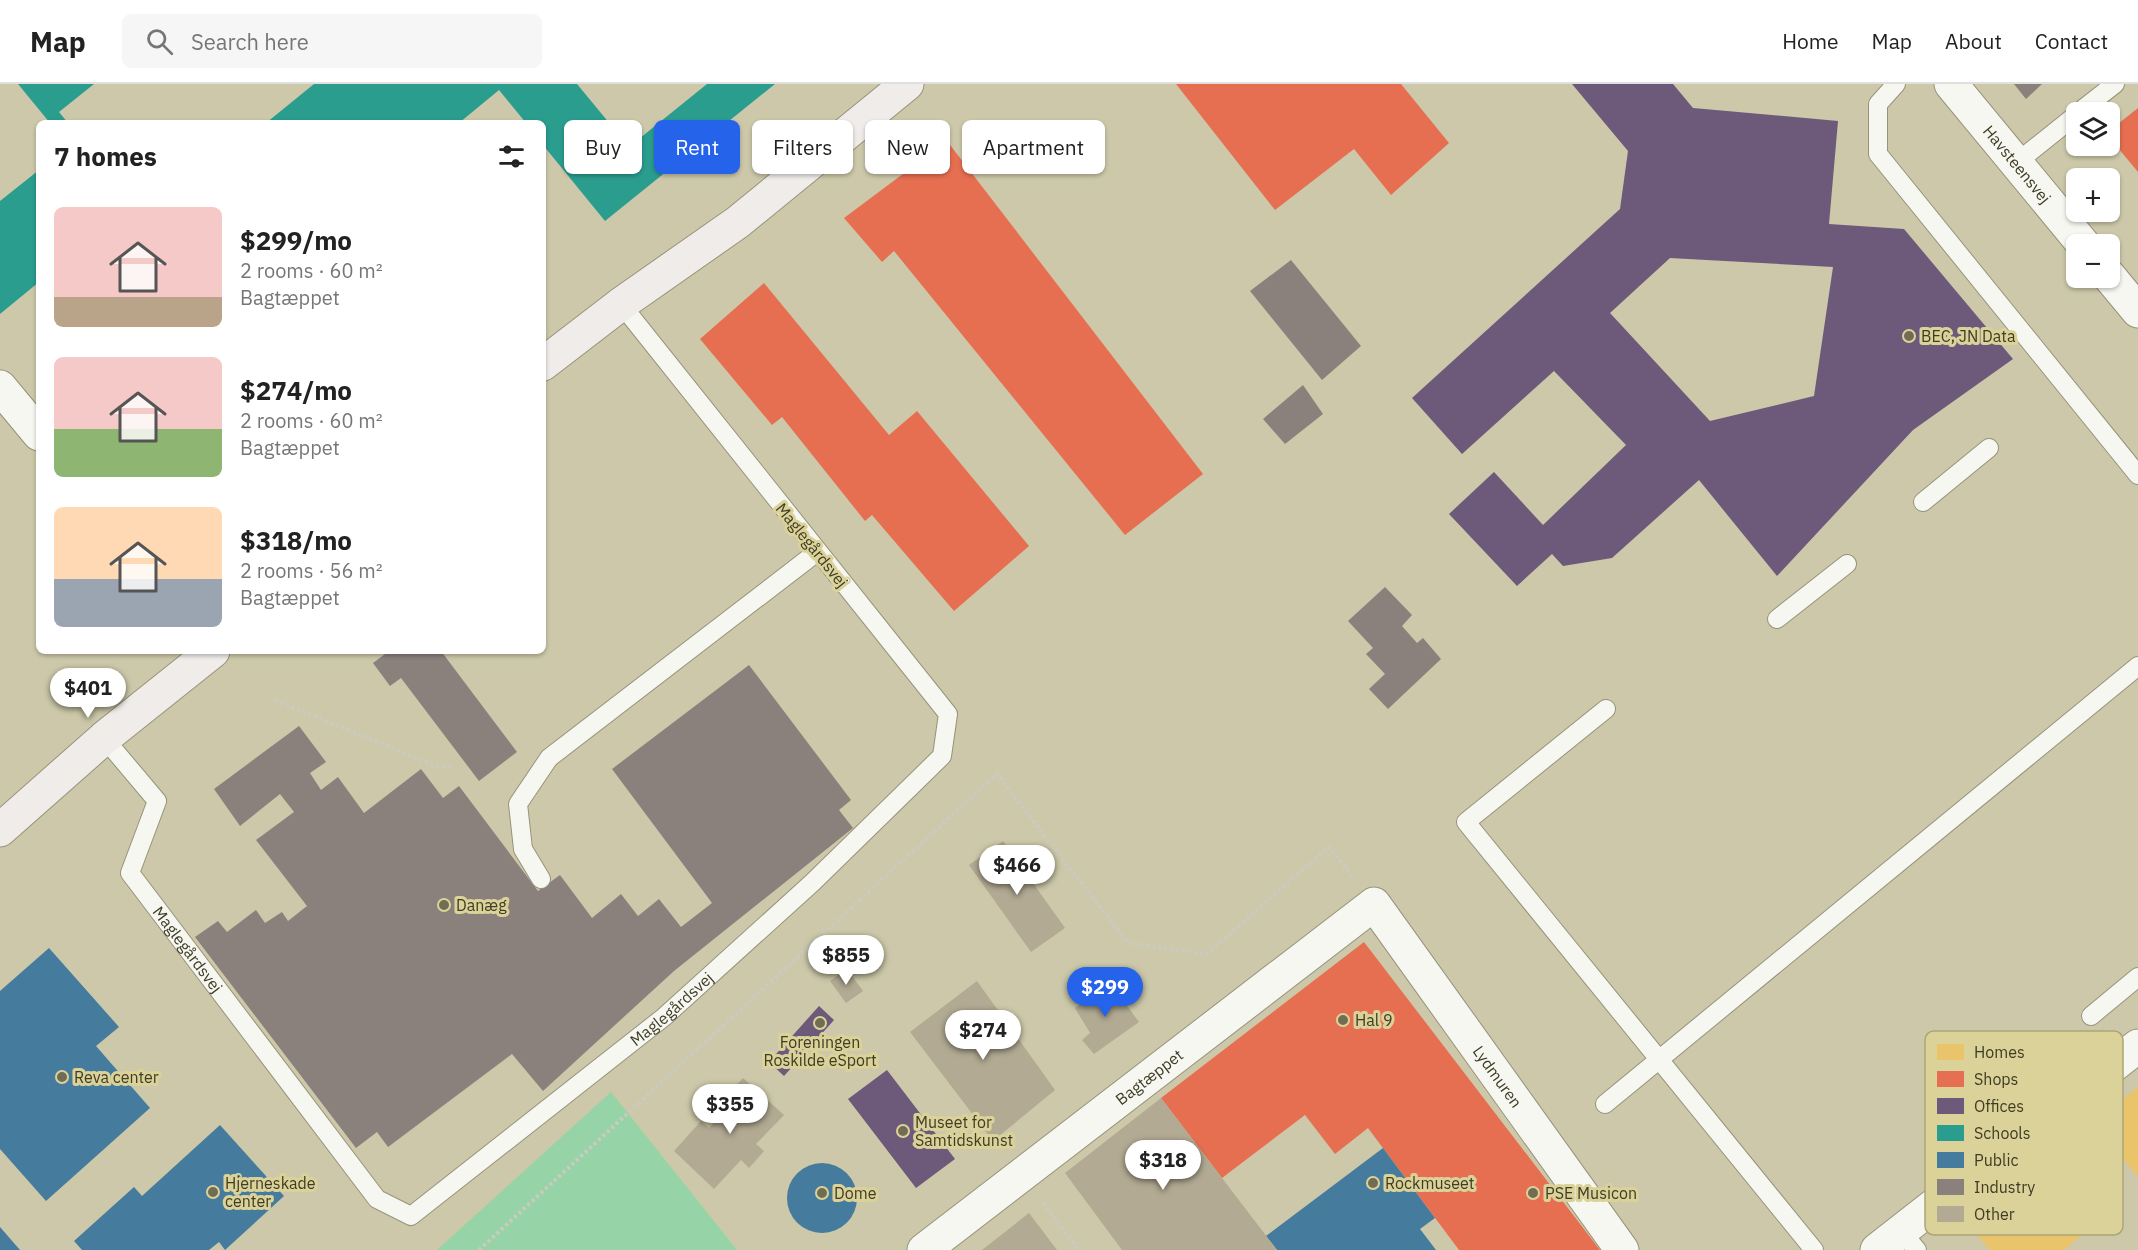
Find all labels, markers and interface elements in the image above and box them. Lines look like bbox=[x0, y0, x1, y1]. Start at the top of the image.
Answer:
search box bbox=[122, 14, 542, 68]
text: Map bbox=[30, 23, 86, 60]
icon: search bbox=[143, 25, 176, 58]
text: Search here bbox=[191, 27, 309, 56]
text: Home bbox=[1782, 27, 1839, 55]
text: Map bbox=[1872, 27, 1912, 55]
text: About bbox=[1945, 27, 2002, 55]
text: Contact bbox=[2035, 27, 2108, 55]
map controls bbox=[2066, 102, 2120, 288]
button: layers bbox=[2066, 102, 2120, 156]
chip: Buy bbox=[564, 120, 642, 174]
chip: Rent bbox=[654, 120, 740, 174]
chip: Filters bbox=[752, 120, 853, 174]
chip: New bbox=[865, 120, 950, 174]
chip: Apartment bbox=[962, 120, 1105, 174]
street label: Havsteensvej bbox=[1979, 121, 2055, 207]
text: 7 homes bbox=[54, 139, 157, 173]
icon: filters bbox=[495, 140, 528, 173]
button: + bbox=[2066, 168, 2120, 222]
text: $299/mo bbox=[240, 223, 352, 257]
icon: home bbox=[102, 231, 174, 303]
button: − bbox=[2066, 234, 2120, 288]
text: 2 rooms · 60 m² bbox=[240, 257, 383, 284]
text: Bagtæppet bbox=[240, 284, 340, 311]
place label: BEC, JN Data bbox=[1921, 326, 2016, 346]
marker: BEC, JN Data bbox=[1902, 329, 1916, 343]
text: $274/mo bbox=[240, 373, 352, 407]
icon: home bbox=[102, 381, 174, 453]
text: 2 rooms · 60 m² bbox=[240, 407, 383, 434]
text: Bagtæppet bbox=[240, 434, 340, 461]
street label: Maglegårdsvej bbox=[772, 499, 852, 591]
text: $318/mo bbox=[240, 523, 352, 557]
icon: home bbox=[102, 531, 174, 603]
text: 2 rooms · 56 m² bbox=[240, 557, 383, 584]
text: Bagtæppet bbox=[240, 584, 340, 611]
pin: $401 bbox=[52, 668, 124, 719]
text: $401 bbox=[64, 674, 112, 701]
pin: $466 bbox=[981, 845, 1053, 896]
text: $466 bbox=[993, 851, 1041, 878]
place label: Danæg bbox=[456, 895, 507, 915]
marker: Danæg bbox=[437, 898, 451, 912]
street label: Maglegårdsvej bbox=[149, 902, 227, 997]
pin: $855 bbox=[810, 935, 882, 986]
text: $855 bbox=[822, 941, 870, 968]
pin: $299 bbox=[1069, 967, 1141, 1018]
street label: Maglegårdsvej bbox=[626, 968, 717, 1050]
text: $299 bbox=[1081, 973, 1129, 1000]
pin: $274 bbox=[947, 1010, 1019, 1061]
place label: Hal 9 bbox=[1355, 1010, 1393, 1030]
marker: Hal 9 bbox=[1336, 1013, 1350, 1027]
marker: Foreningen Roskilde eSport bbox=[813, 1016, 827, 1030]
text: $274 bbox=[959, 1016, 1007, 1043]
legend bbox=[1925, 1031, 2123, 1235]
place label: Foreningen Roskilde eSport bbox=[763, 1032, 877, 1070]
street label: Lydmuren bbox=[1469, 1042, 1527, 1111]
text: Homes bbox=[1974, 1042, 2025, 1062]
street label: Bagtæppet bbox=[1111, 1045, 1187, 1109]
place label: Reva center bbox=[74, 1067, 159, 1087]
text: Shops bbox=[1974, 1069, 2018, 1089]
marker: Reva center bbox=[55, 1070, 69, 1084]
pin: $355 bbox=[694, 1084, 766, 1135]
text: $355 bbox=[706, 1090, 754, 1117]
text: Offices bbox=[1974, 1096, 2024, 1116]
place label: Museet for Samtidskunst bbox=[915, 1112, 1013, 1150]
text: Schools bbox=[1974, 1123, 2031, 1143]
marker: Museet for Samtidskunst bbox=[896, 1124, 910, 1138]
pin: $318 bbox=[1127, 1140, 1199, 1191]
text: $318 bbox=[1139, 1146, 1187, 1173]
text: Public bbox=[1974, 1150, 2018, 1170]
place label: Hjerneskade center bbox=[225, 1173, 316, 1211]
place label: Rockmuseet bbox=[1385, 1173, 1474, 1193]
marker: Rockmuseet bbox=[1366, 1176, 1380, 1190]
text: Industry bbox=[1974, 1177, 2035, 1197]
place label: Dome bbox=[834, 1183, 877, 1203]
place label: PSE Musicon bbox=[1545, 1183, 1637, 1203]
marker: Hjerneskade center bbox=[206, 1185, 220, 1199]
marker: Dome bbox=[815, 1186, 829, 1200]
marker: PSE Musicon bbox=[1526, 1186, 1540, 1200]
text: Other bbox=[1974, 1204, 2015, 1224]

